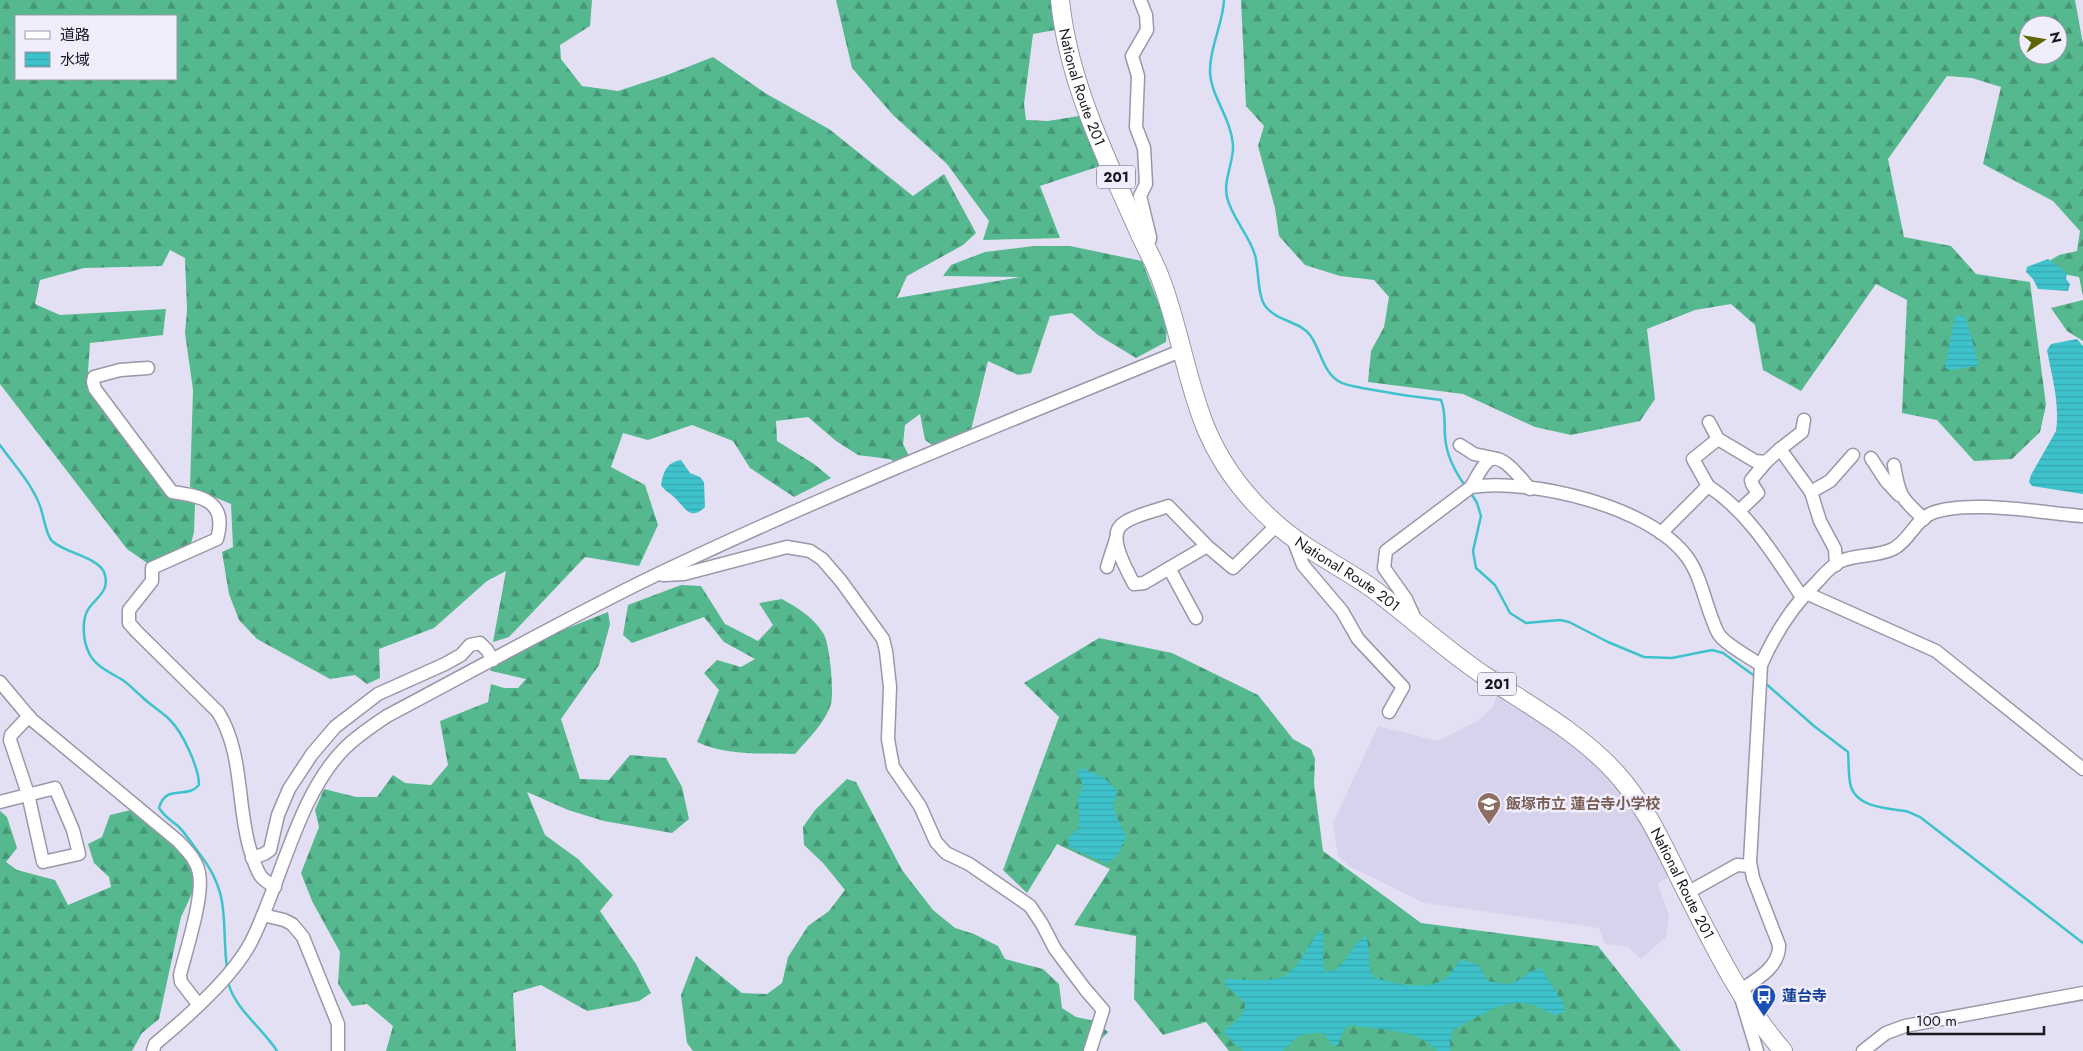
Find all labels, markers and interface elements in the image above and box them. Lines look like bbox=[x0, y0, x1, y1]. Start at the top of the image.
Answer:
legend bbox=[15, 15, 178, 80]
north arrow bbox=[2018, 15, 2068, 65]
text: 道路 bbox=[60, 24, 90, 46]
street label: National Route 201 bbox=[1053, 26, 1111, 149]
text: N bbox=[2045, 30, 2067, 45]
text: 水域 bbox=[60, 49, 90, 71]
road number: 201 bbox=[1097, 166, 1135, 188]
street label: National Route 201 bbox=[1290, 531, 1405, 617]
road number: 201 bbox=[1478, 672, 1516, 696]
school or university icon: 飯塚市立 蓮台寺小学校 bbox=[1476, 791, 1502, 825]
place label: 飯塚市立 蓮台寺小学校 bbox=[1506, 793, 1661, 815]
street label: National Route 201 bbox=[1645, 824, 1720, 943]
bus stop icon: 蓮台寺 bbox=[1751, 983, 1777, 1017]
place label: 蓮台寺 bbox=[1782, 985, 1827, 1007]
scale bar bbox=[1908, 1004, 2044, 1036]
text: 100 m bbox=[1916, 1010, 1957, 1032]

